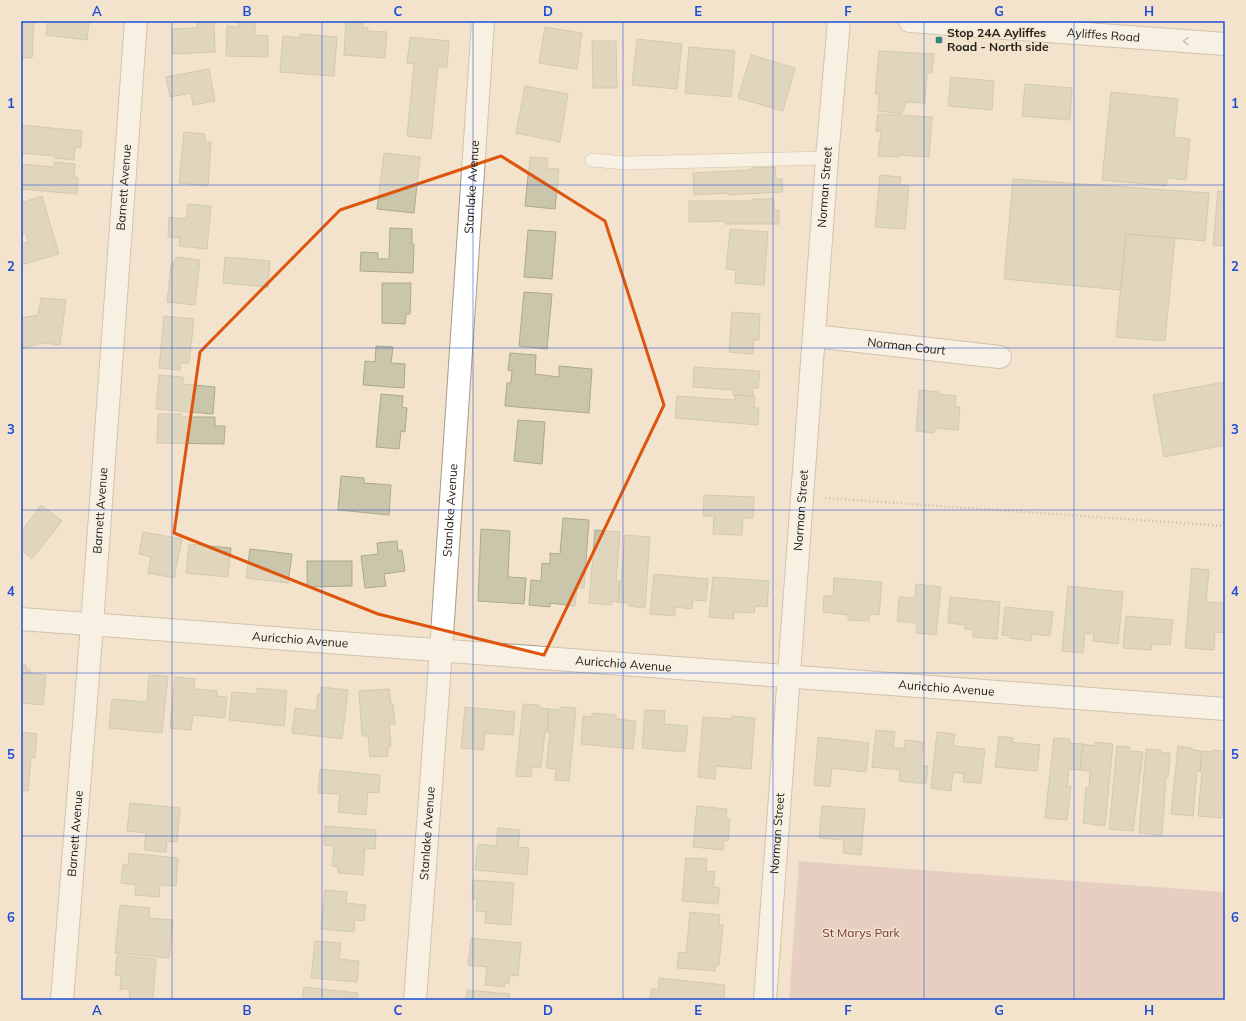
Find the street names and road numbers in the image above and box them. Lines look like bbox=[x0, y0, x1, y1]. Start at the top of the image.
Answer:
street label: Ayliffes Road bbox=[1066, 24, 1141, 45]
street label: Stanlake Avenue bbox=[461, 140, 482, 234]
street label: Barnett Avenue bbox=[113, 144, 134, 231]
street label: Norman Street bbox=[814, 146, 835, 228]
street label: Norman Court bbox=[867, 334, 946, 358]
street label: Stanlake Avenue bbox=[439, 463, 460, 557]
street label: Barnett Avenue bbox=[89, 467, 110, 554]
street label: Norman Street bbox=[790, 469, 811, 551]
street label: Auricchio Avenue bbox=[252, 628, 349, 650]
street label: Auricchio Avenue bbox=[575, 652, 672, 675]
street label: Auricchio Avenue bbox=[898, 677, 995, 699]
street label: Stanlake Avenue bbox=[416, 786, 438, 881]
street label: Barnett Avenue bbox=[64, 790, 86, 877]
street label: Norman Street bbox=[766, 792, 787, 875]

